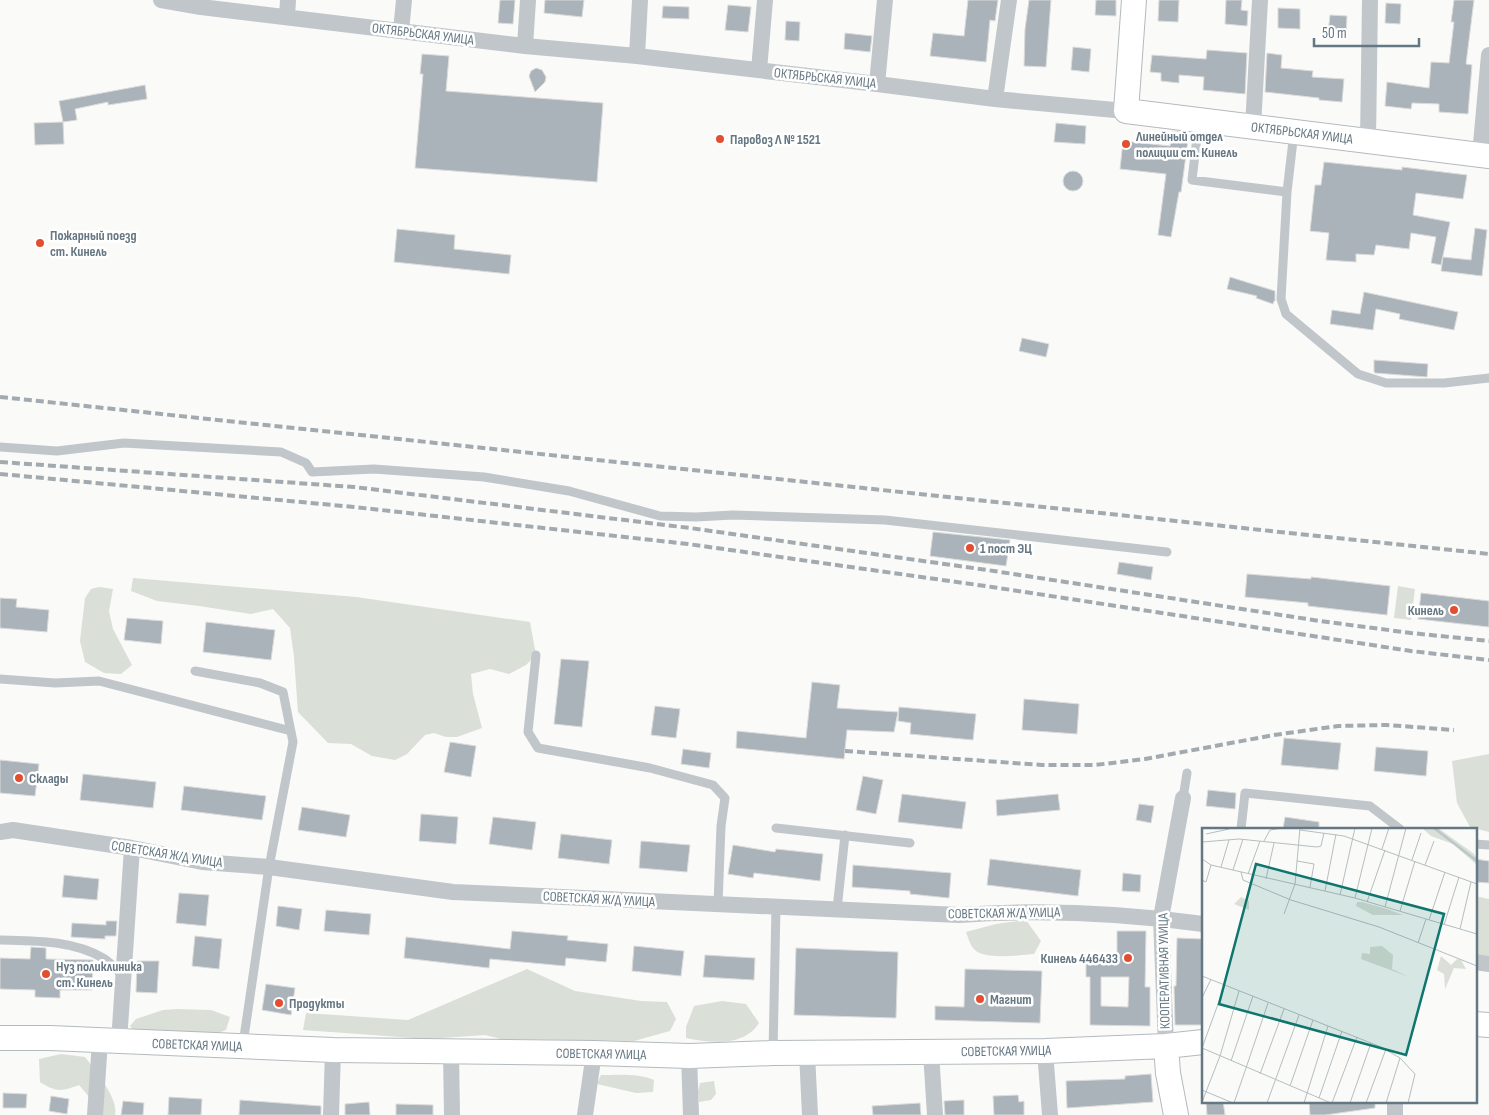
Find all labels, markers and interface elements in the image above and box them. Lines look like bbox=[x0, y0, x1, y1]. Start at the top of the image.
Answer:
scale bar bbox=[1314, 15, 1419, 47]
street label: ОКТЯБРЬСКАЯ УЛИЦА bbox=[371, 19, 476, 49]
text: 50 m bbox=[1322, 24, 1347, 43]
street label: ОКТЯБРЬСКАЯ УЛИЦА bbox=[773, 64, 878, 92]
street label: ОКТЯБРЬСКАЯ УЛИЦА bbox=[1250, 118, 1355, 148]
place label: Линейный отдел полиции ст. Кинель bbox=[1135, 128, 1238, 161]
place label: Паровоз Л № 1521 bbox=[730, 131, 821, 148]
marker: Паровоз Л № 1521 bbox=[714, 133, 726, 145]
marker: Линейный отдел полиции ст. Кинель bbox=[1120, 138, 1132, 150]
place label: Пожарный поезд ст. Кинель bbox=[50, 227, 137, 260]
marker: Пожарный поезд ст. Кинель bbox=[34, 237, 46, 249]
place label: 1 пост ЭЦ bbox=[980, 540, 1032, 557]
marker: 1 пост ЭЦ bbox=[964, 542, 976, 554]
place label: Кинель bbox=[1408, 602, 1444, 619]
marker: Кинель bbox=[1448, 604, 1460, 616]
place label: Склады bbox=[29, 770, 68, 787]
marker: Склады bbox=[13, 772, 25, 784]
inset map bbox=[1202, 828, 1476, 1102]
street label: СОВЕТСКАЯ Ж/Д УЛИЦА bbox=[110, 837, 225, 871]
street label: СОВЕТСКАЯ Ж/Д УЛИЦА bbox=[543, 888, 656, 910]
street label: СОВЕТСКАЯ Ж/Д УЛИЦА bbox=[948, 904, 1061, 922]
street label: КООПЕРАТИВНАЯ УЛИЦА bbox=[1154, 912, 1174, 1029]
place label: Кинель 446433 bbox=[1041, 950, 1118, 967]
marker: Кинель 446433 bbox=[1122, 952, 1134, 964]
place label: Нуз поликлиника ст. Кинель bbox=[56, 958, 142, 991]
marker: Нуз поликлиника ст. Кинель bbox=[40, 968, 52, 980]
place label: Магнит bbox=[990, 991, 1032, 1008]
marker: Магнит bbox=[974, 993, 986, 1005]
place label: Продукты bbox=[289, 995, 344, 1012]
marker: Продукты bbox=[273, 997, 285, 1009]
street label: СОВЕТСКАЯ УЛИЦА bbox=[152, 1035, 243, 1055]
street label: СОВЕТСКАЯ УЛИЦА bbox=[961, 1042, 1052, 1060]
street label: СОВЕТСКАЯ УЛИЦА bbox=[556, 1045, 647, 1063]

